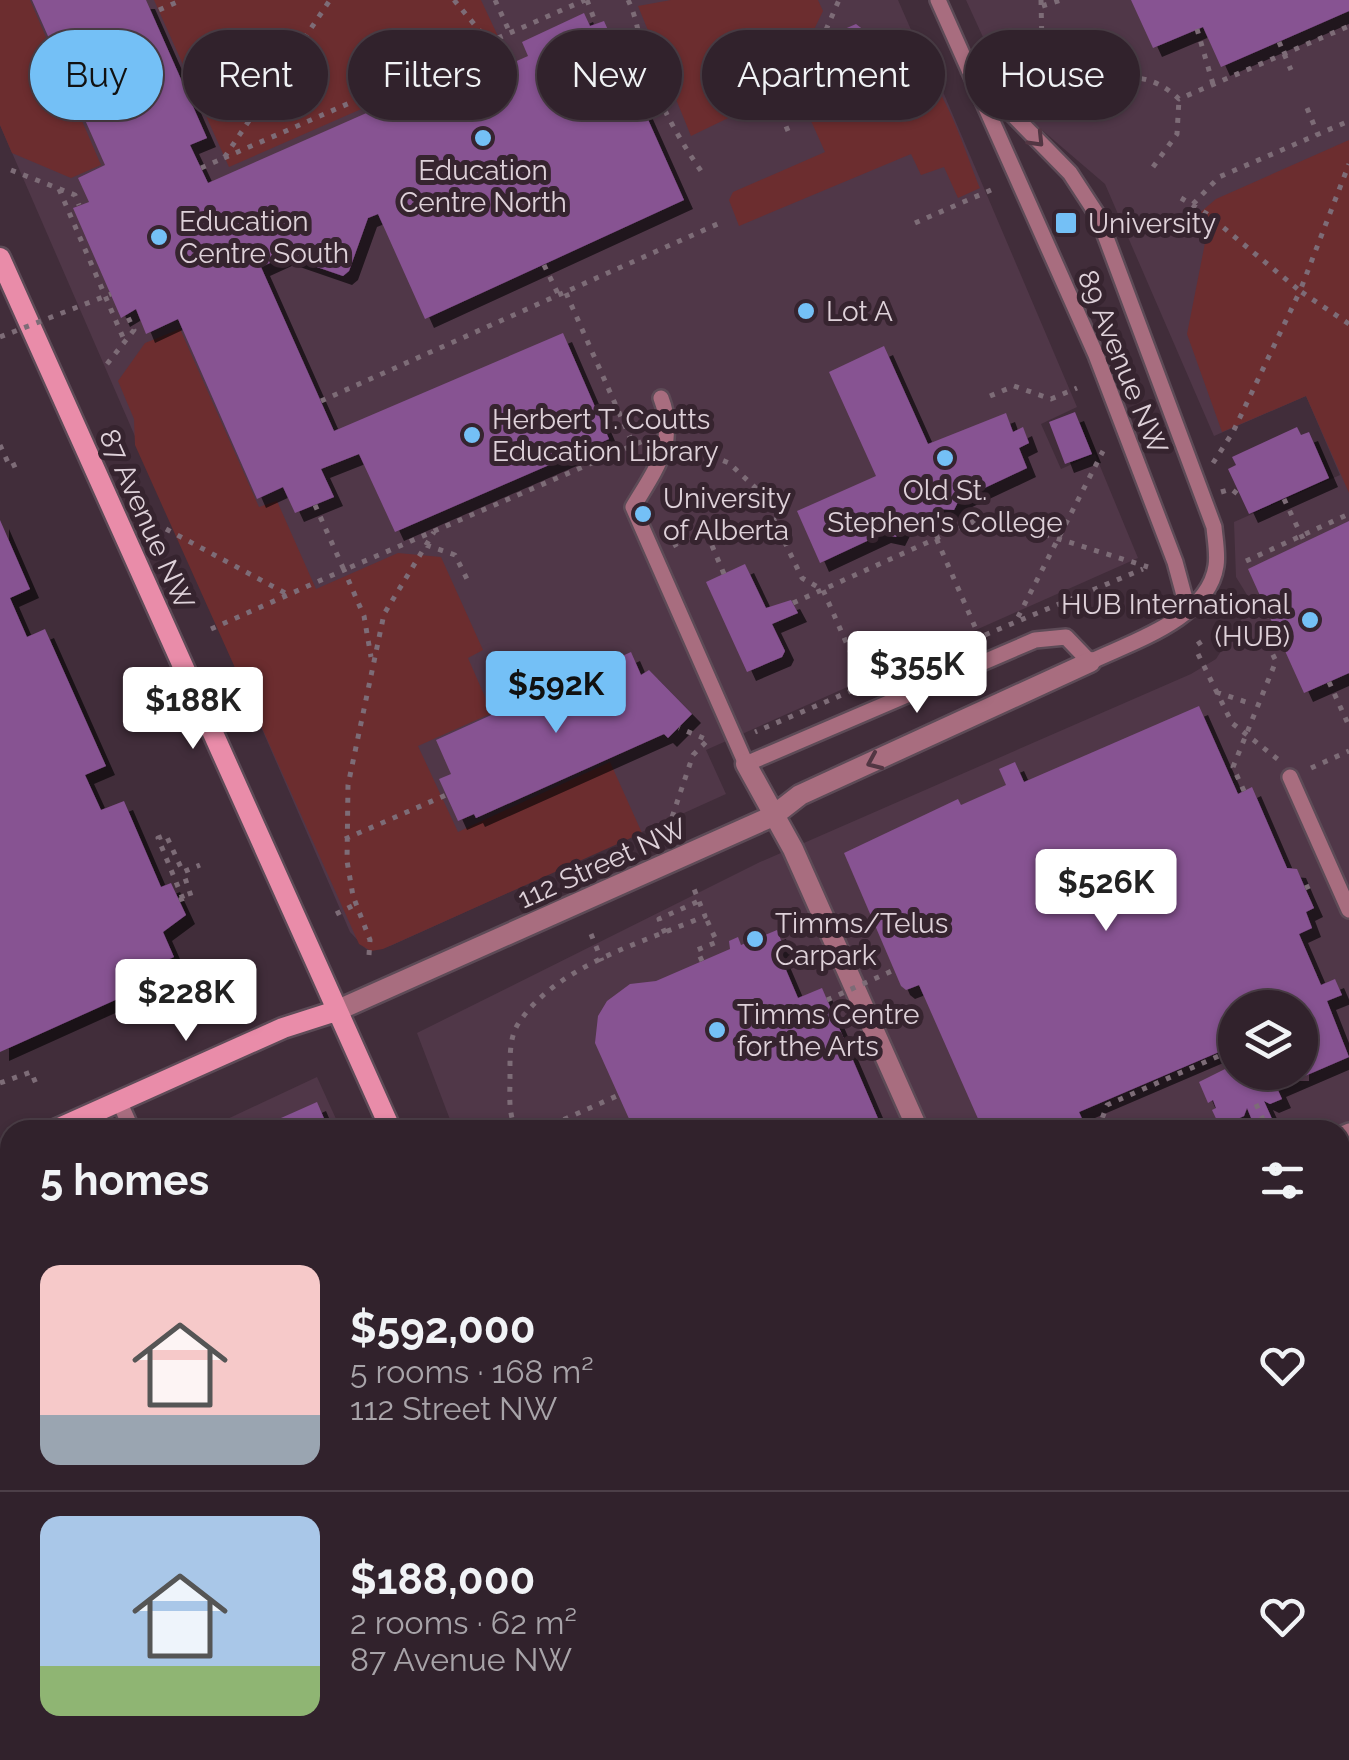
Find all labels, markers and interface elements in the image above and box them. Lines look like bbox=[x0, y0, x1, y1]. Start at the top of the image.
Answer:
chip: Buy bbox=[30, 30, 163, 120]
chip: Rent bbox=[183, 30, 328, 120]
chip: Filters bbox=[348, 30, 517, 120]
chip: New bbox=[537, 30, 682, 120]
chip: Apartment bbox=[702, 30, 945, 120]
chip: House bbox=[965, 30, 1140, 120]
marker: Education Centre North bbox=[472, 127, 494, 149]
one-way arrow bbox=[1026, 129, 1044, 147]
place label: Education Centre North bbox=[399, 154, 567, 219]
place label: Education Centre South bbox=[179, 205, 349, 270]
place label: University bbox=[1088, 207, 1216, 240]
marker: University bbox=[1053, 210, 1079, 236]
marker: Education Centre South bbox=[148, 226, 170, 248]
street label: 89 Avenue NW bbox=[1071, 265, 1174, 459]
place label: Lot A bbox=[826, 295, 893, 328]
marker: Lot A bbox=[795, 300, 817, 322]
place label: Herbert T. Coutts Education Library bbox=[492, 403, 719, 468]
street label: 87 Avenue NW bbox=[92, 424, 201, 615]
marker: Herbert T. Coutts Education Library bbox=[461, 424, 483, 446]
marker: Old St. Stephen's College bbox=[934, 447, 956, 469]
place label: Old St. Stephen's College bbox=[827, 474, 1063, 539]
place label: University of Alberta bbox=[663, 482, 791, 547]
marker: University of Alberta bbox=[632, 503, 654, 525]
place label: HUB International (HUB) bbox=[1061, 588, 1290, 653]
marker: HUB International (HUB) bbox=[1299, 609, 1321, 631]
pin: $355K bbox=[847, 631, 987, 716]
text: $355K bbox=[870, 645, 964, 682]
pin: $592K bbox=[486, 651, 626, 736]
text: $592K bbox=[508, 665, 604, 702]
pin: $188K bbox=[123, 667, 263, 752]
text: $188K bbox=[145, 681, 241, 718]
one-way arrow bbox=[866, 750, 884, 770]
street label: 112 Street NW bbox=[513, 811, 692, 915]
pin: $526K bbox=[1036, 849, 1176, 934]
text: $526K bbox=[1058, 863, 1154, 900]
place label: Timms/Telus Carpark bbox=[775, 907, 948, 972]
marker: Timms/Telus Carpark bbox=[744, 928, 766, 950]
pin: $228K bbox=[116, 959, 256, 1044]
text: $228K bbox=[137, 973, 235, 1010]
map controls bbox=[1218, 990, 1318, 1090]
button: layers bbox=[1218, 990, 1318, 1090]
place label: Timms Centre for the Arts bbox=[737, 998, 919, 1063]
marker: Timms Centre for the Arts bbox=[706, 1019, 728, 1041]
icon: filters bbox=[1255, 1153, 1310, 1208]
text: 5 homes bbox=[40, 1156, 209, 1205]
text: $592,000 bbox=[350, 1304, 535, 1353]
icon: home bbox=[120, 1305, 240, 1425]
icon: heart bbox=[1255, 1338, 1310, 1393]
text: 5 rooms · 168 m² bbox=[350, 1353, 594, 1390]
text: 112 Street NW bbox=[350, 1390, 557, 1427]
text: $188,000 bbox=[350, 1555, 535, 1604]
icon: home bbox=[120, 1556, 240, 1676]
icon: heart bbox=[1255, 1589, 1310, 1644]
text: 2 rooms · 62 m² bbox=[350, 1604, 577, 1641]
text: 87 Avenue NW bbox=[350, 1641, 572, 1678]

